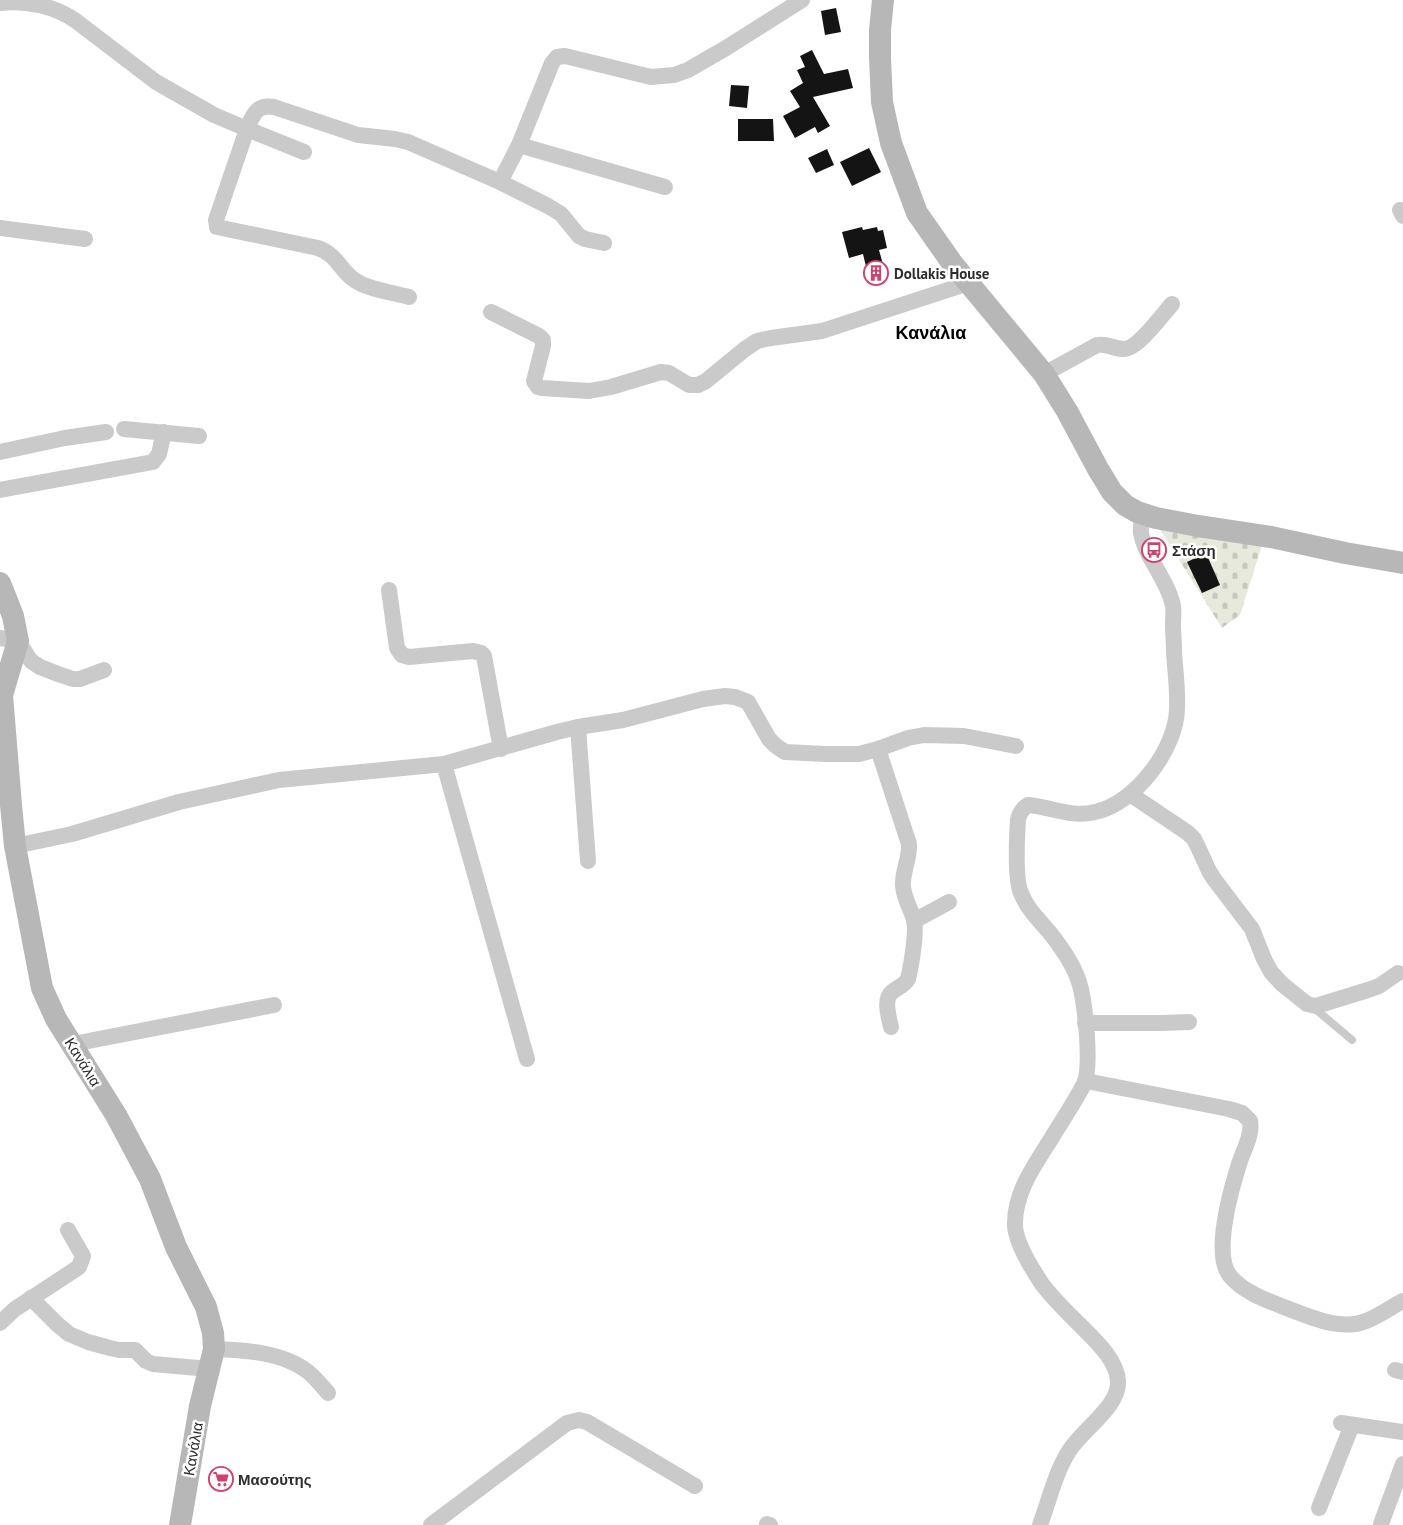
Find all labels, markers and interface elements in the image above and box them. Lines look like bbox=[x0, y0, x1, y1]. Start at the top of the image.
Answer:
building icon: Dollakis House bbox=[863, 260, 889, 286]
place label: Dollakis House bbox=[894, 264, 990, 283]
district label: Κανάλια bbox=[896, 321, 966, 344]
bus stop icon: Στάση bbox=[1141, 537, 1167, 563]
place label: Στάση bbox=[1172, 541, 1216, 560]
street label: Κανάλια bbox=[61, 1034, 106, 1090]
street label: Κανάλια bbox=[179, 1420, 207, 1477]
supermarket icon: Μασούτης bbox=[208, 1466, 234, 1492]
place label: Μασούτης bbox=[238, 1470, 312, 1489]

